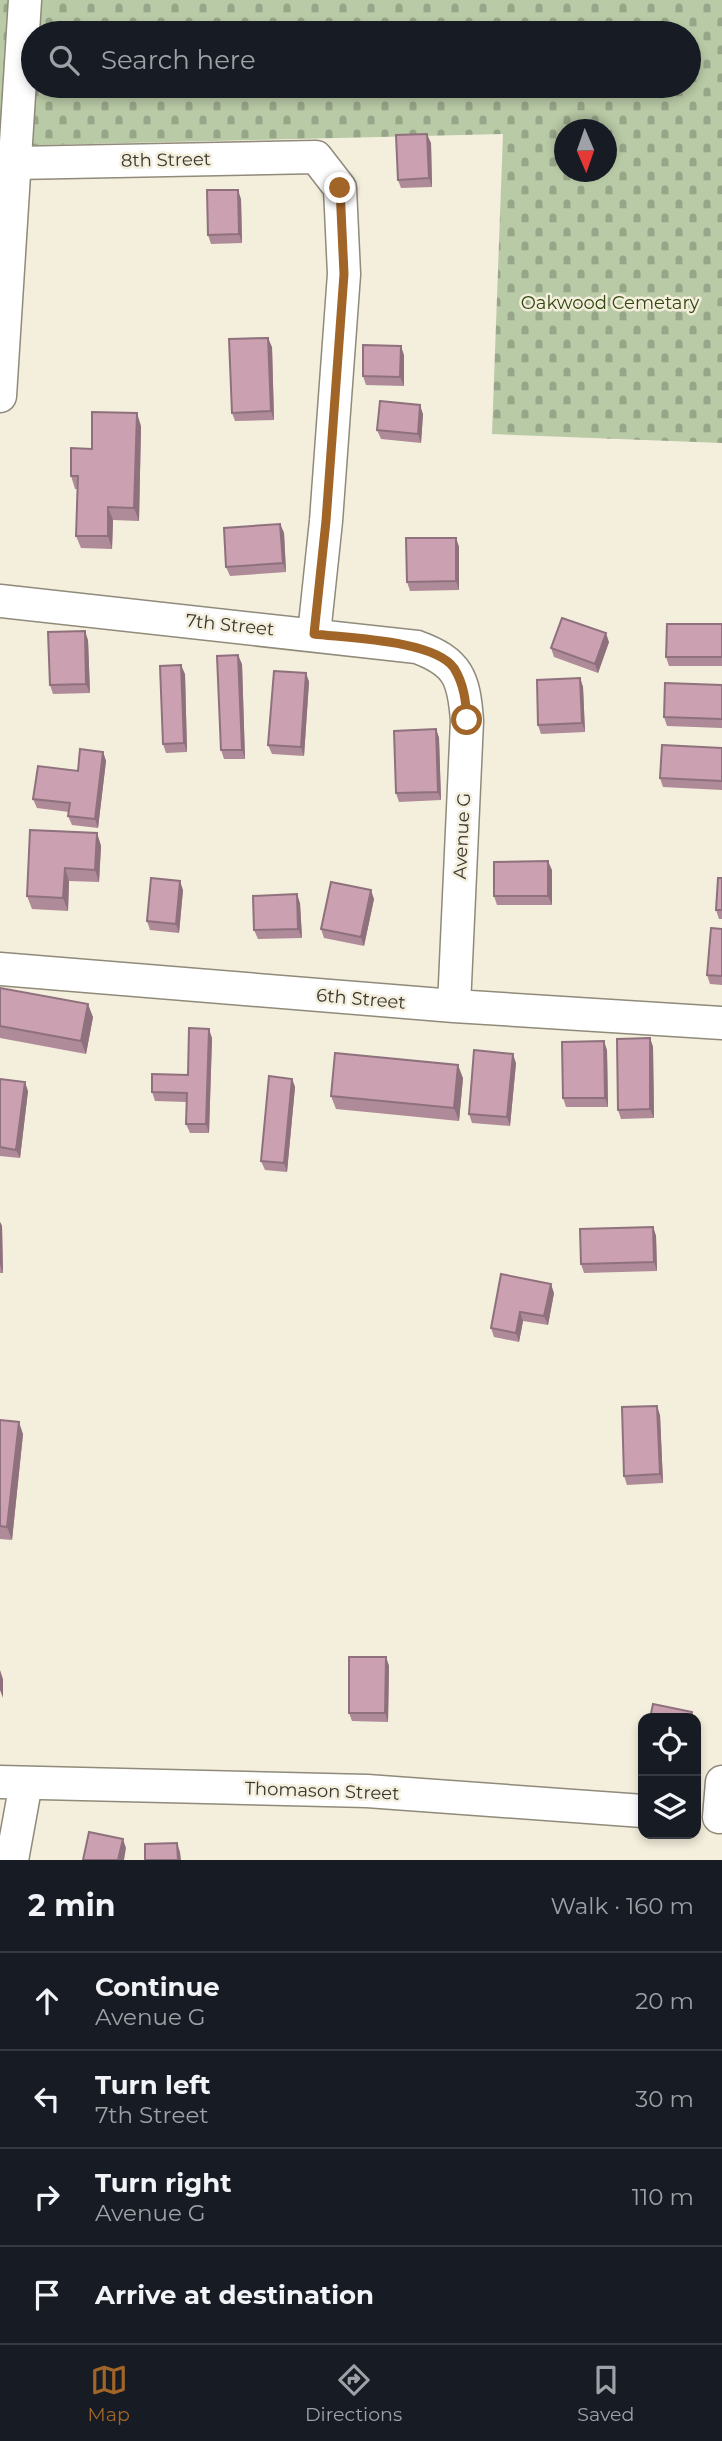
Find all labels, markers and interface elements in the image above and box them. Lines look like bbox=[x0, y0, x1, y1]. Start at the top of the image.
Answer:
search box bbox=[21, 21, 701, 98]
icon: search bbox=[45, 41, 83, 79]
text: Search here bbox=[101, 44, 256, 76]
north arrow bbox=[554, 119, 617, 182]
street label: 8th Street bbox=[121, 148, 211, 172]
route end bbox=[324, 172, 355, 203]
park label: Oakwood Cemetary bbox=[521, 292, 700, 314]
street label: 7th Street bbox=[185, 609, 275, 641]
route start bbox=[451, 704, 482, 735]
street label: Avenue G bbox=[449, 792, 475, 880]
street label: 6th Street bbox=[315, 984, 407, 1014]
map controls bbox=[638, 1713, 701, 1839]
button: locate bbox=[638, 1713, 701, 1776]
button: layers bbox=[638, 1776, 701, 1839]
street label: Thomason Street bbox=[244, 1777, 400, 1805]
text: 2 min bbox=[28, 1887, 115, 1924]
text: Walk · 160 m bbox=[550, 1892, 694, 1920]
text: Continue bbox=[95, 1971, 220, 2003]
icon: ahead bbox=[28, 1982, 66, 2020]
text: 20 m bbox=[635, 1987, 694, 2015]
text: Avenue G bbox=[95, 2003, 206, 2031]
text: Turn left bbox=[95, 2069, 211, 2101]
icon: left bbox=[28, 2080, 66, 2118]
text: 30 m bbox=[635, 2085, 694, 2113]
text: 7th Street bbox=[95, 2101, 209, 2129]
text: Turn right bbox=[95, 2167, 231, 2199]
icon: right bbox=[28, 2178, 66, 2216]
text: 110 m bbox=[632, 2183, 694, 2211]
text: Avenue G bbox=[95, 2199, 206, 2227]
icon: arrive bbox=[28, 2276, 66, 2314]
text: Arrive at destination bbox=[95, 2279, 374, 2311]
tab: Map bbox=[88, 2361, 130, 2426]
tab: Directions bbox=[305, 2361, 402, 2426]
tab: Saved bbox=[577, 2361, 634, 2426]

